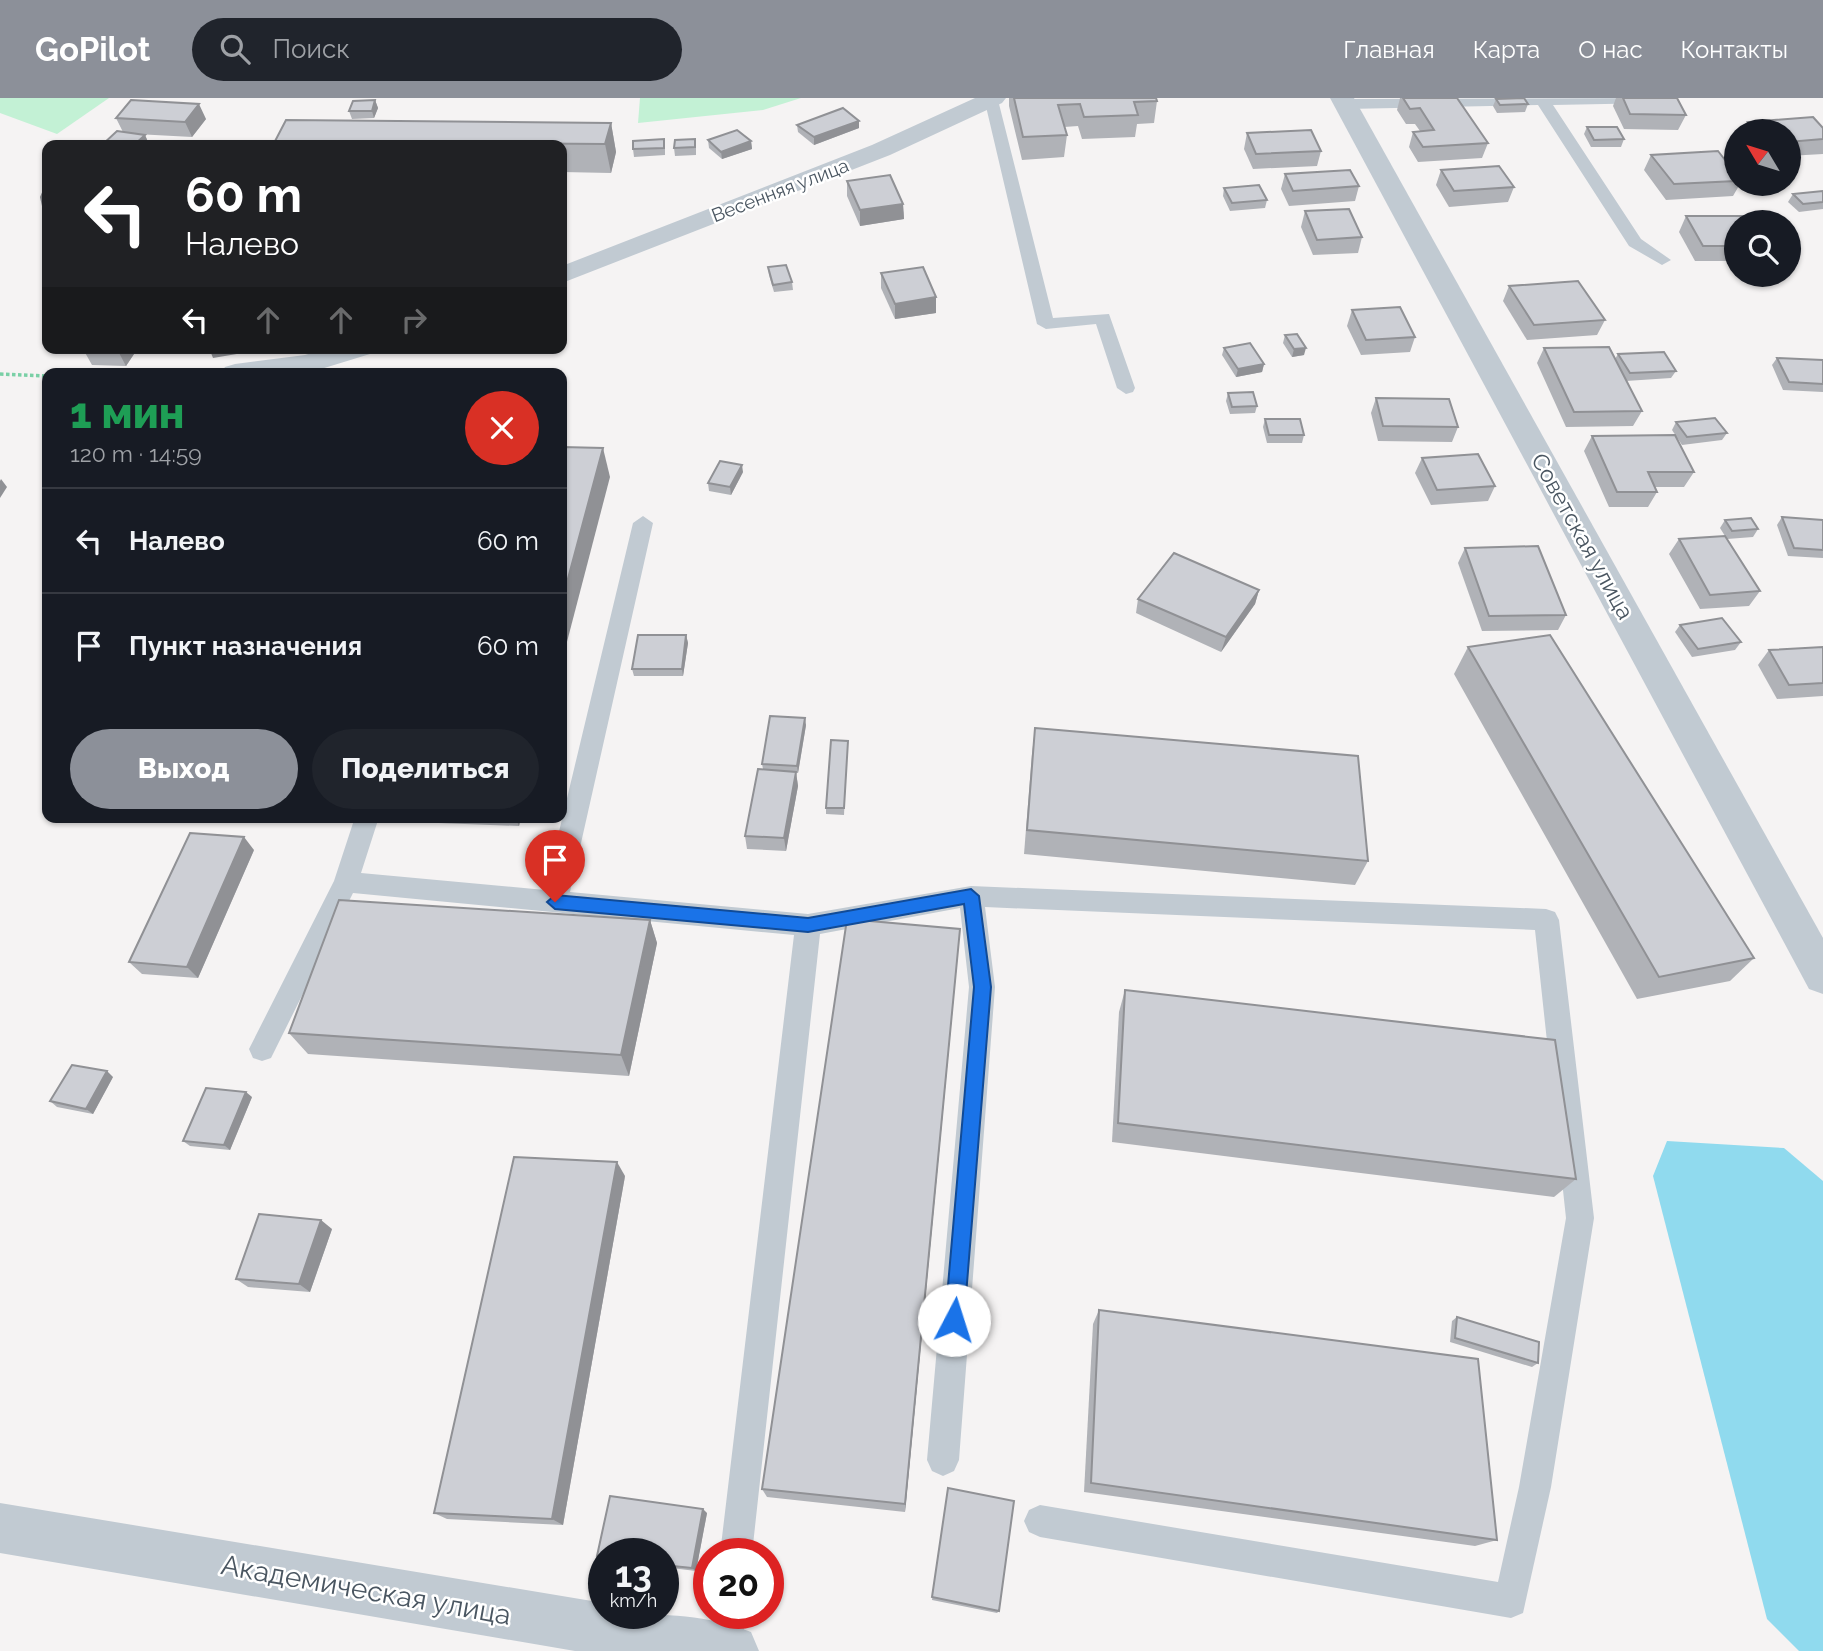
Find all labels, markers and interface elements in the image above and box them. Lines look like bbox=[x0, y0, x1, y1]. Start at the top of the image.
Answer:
search box bbox=[192, 18, 682, 81]
text: GoPilot bbox=[35, 30, 150, 69]
icon: search bbox=[216, 30, 254, 68]
text: Поиск bbox=[272, 34, 350, 64]
text: Главная bbox=[1343, 35, 1435, 64]
text: Карта bbox=[1473, 35, 1540, 64]
text: О нас bbox=[1578, 35, 1643, 64]
text: Контакты bbox=[1681, 35, 1788, 64]
north arrow bbox=[1724, 119, 1801, 196]
map controls bbox=[1724, 119, 1801, 287]
street label: Весенняя улица bbox=[708, 154, 852, 226]
text: 60 m bbox=[185, 166, 302, 223]
icon: left bbox=[70, 168, 161, 259]
button: search bbox=[1724, 210, 1801, 287]
text: Налево bbox=[185, 225, 299, 262]
icon: left bbox=[176, 301, 214, 339]
icon: ahead bbox=[249, 301, 287, 339]
icon: ahead bbox=[322, 301, 360, 339]
icon: right bbox=[395, 301, 433, 339]
text: 1 мин bbox=[70, 389, 184, 438]
button: close bbox=[465, 391, 539, 465]
text: 120 m · 14:59 bbox=[70, 440, 202, 467]
street label: Советская улица bbox=[1526, 448, 1640, 624]
icon: left bbox=[70, 522, 108, 560]
text: Налево bbox=[129, 526, 225, 556]
text: 60 m bbox=[477, 526, 539, 556]
icon: arrive bbox=[70, 627, 108, 665]
text: Пункт назначения bbox=[129, 631, 362, 661]
text: 60 m bbox=[477, 631, 539, 661]
button: Выход bbox=[70, 729, 298, 809]
button: Поделиться bbox=[312, 729, 539, 809]
pin bbox=[525, 830, 585, 902]
icon: arrive bbox=[536, 841, 574, 879]
position arrow bbox=[917, 1283, 991, 1357]
speed limit sign: 20 bbox=[693, 1538, 784, 1629]
street label: Академическая улица bbox=[218, 1548, 514, 1632]
text: 13 bbox=[615, 1554, 652, 1595]
text: km/h bbox=[610, 1590, 657, 1611]

